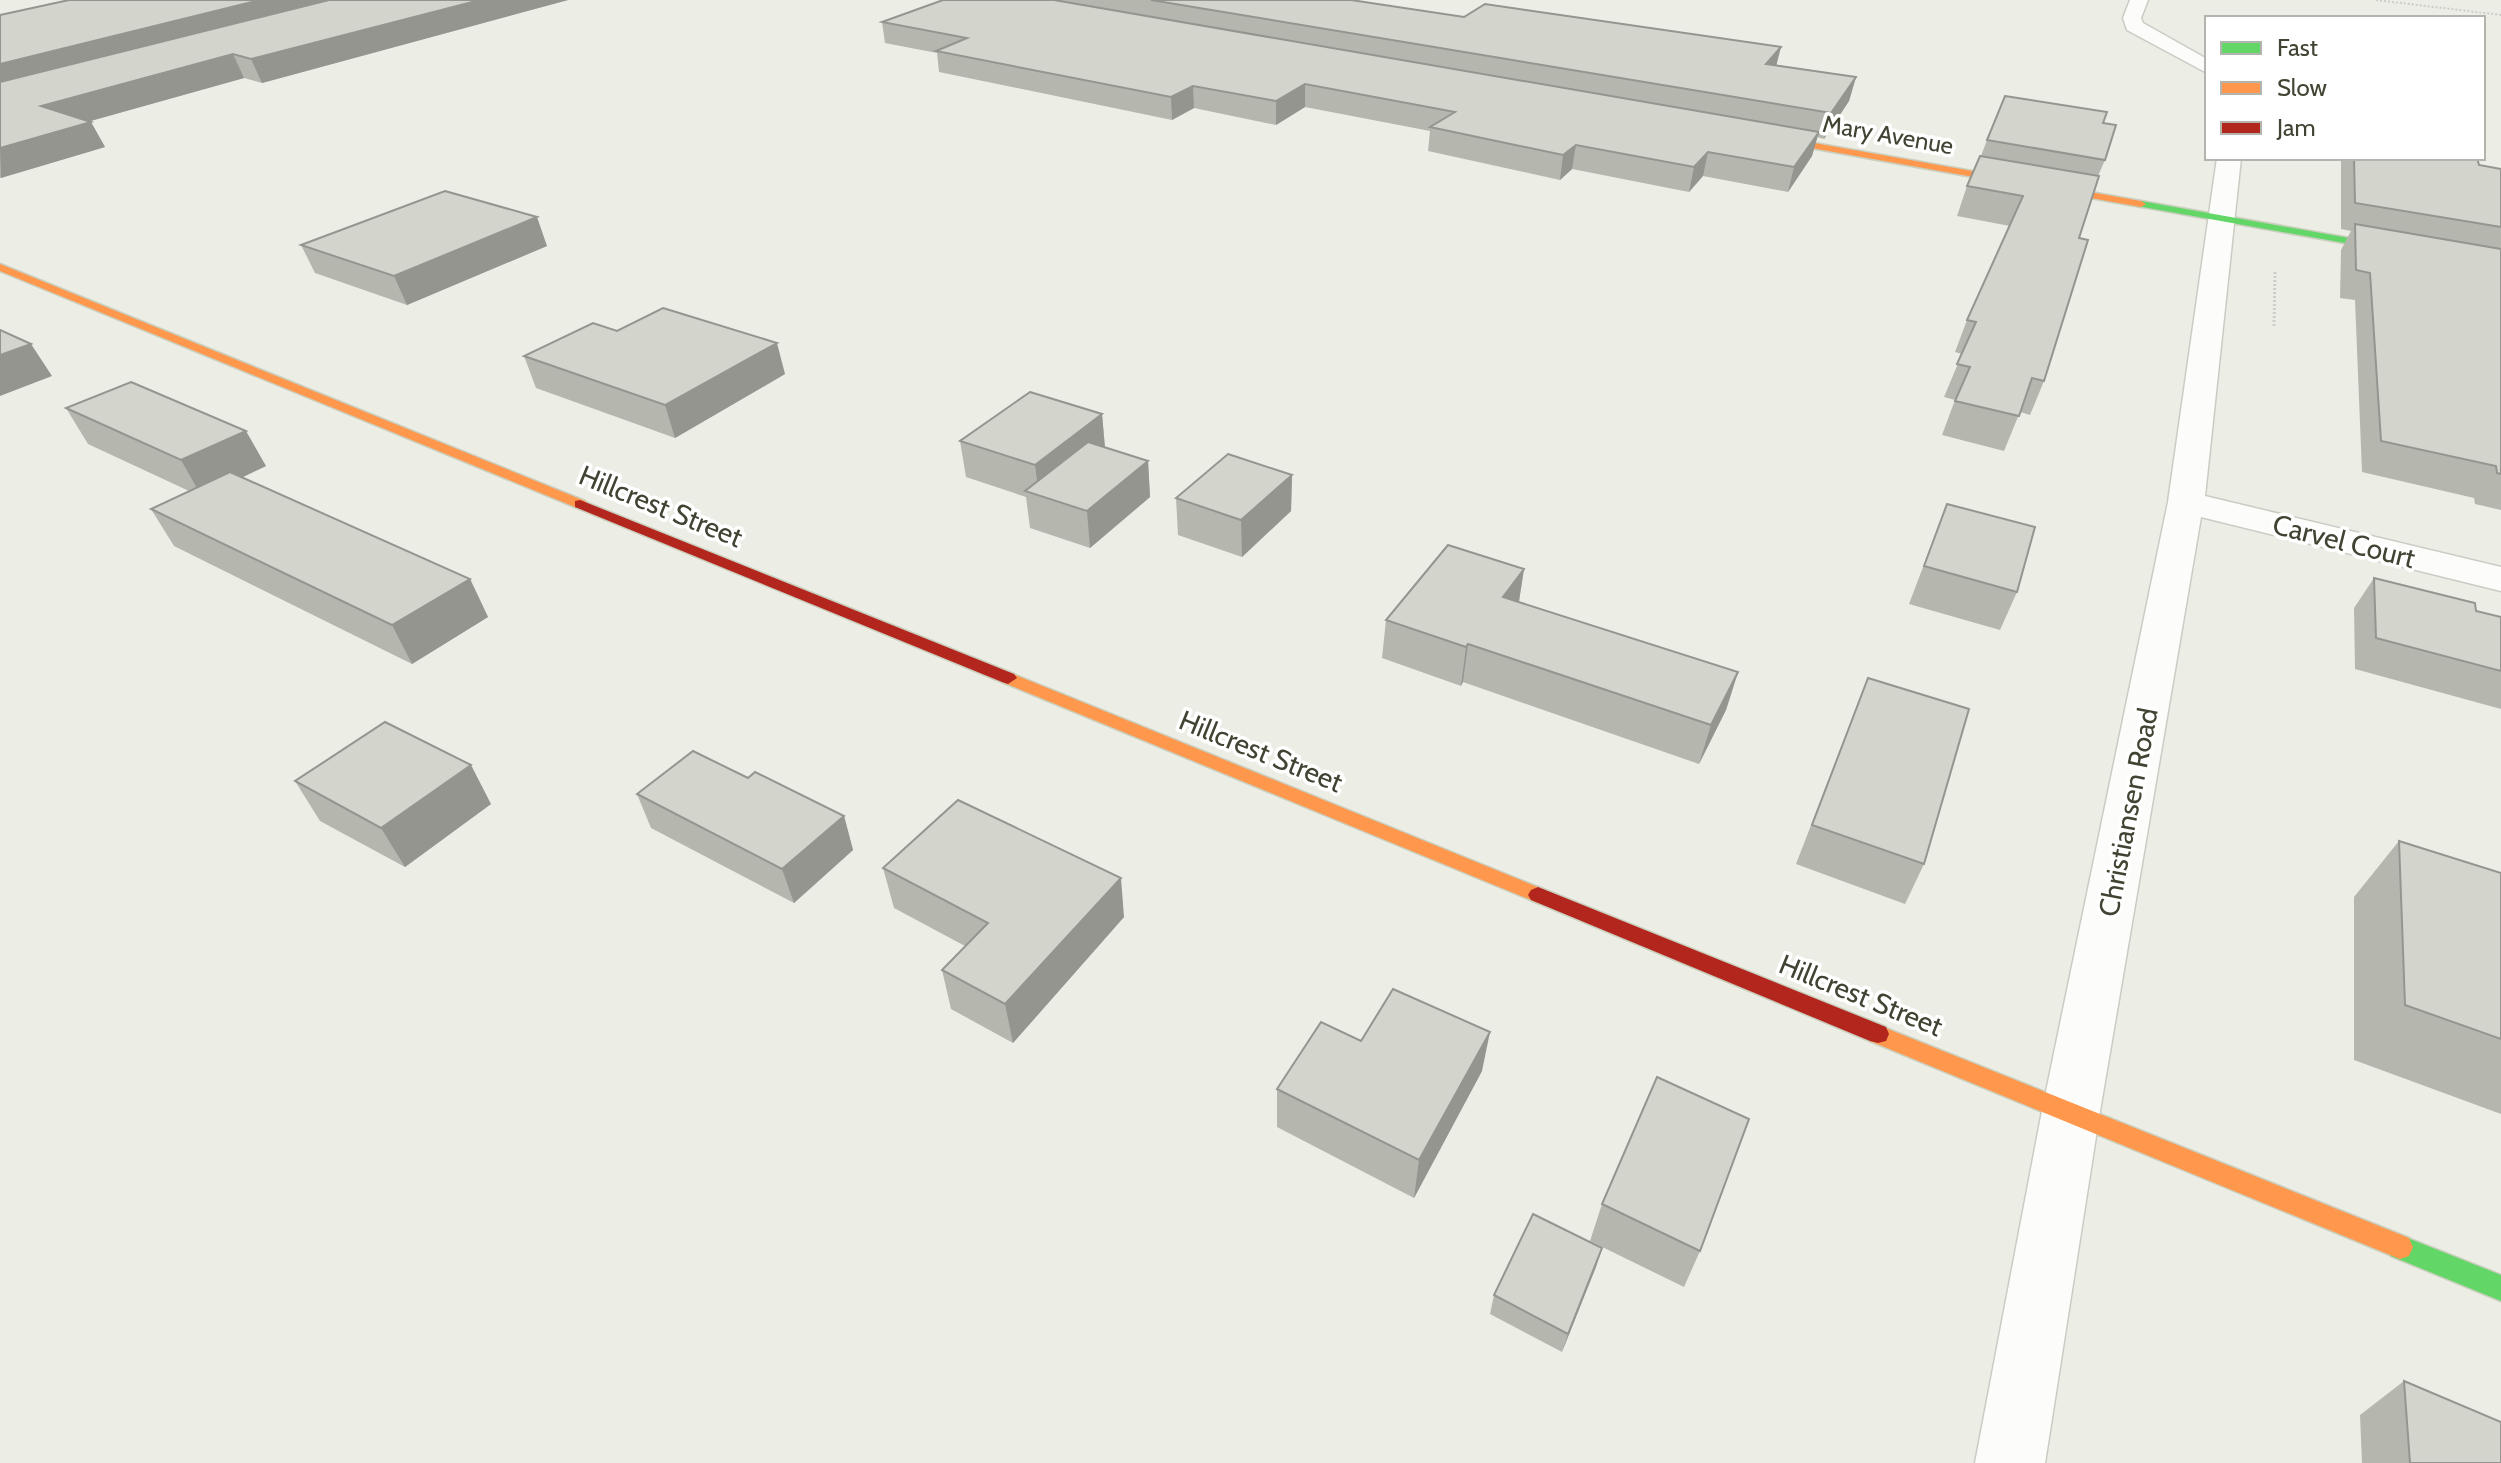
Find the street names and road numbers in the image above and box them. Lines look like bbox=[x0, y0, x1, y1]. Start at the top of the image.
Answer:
street label: Mary Avenue bbox=[1821, 109, 1956, 160]
street label: Hillcrest Street bbox=[574, 458, 748, 554]
street label: Carvel Court bbox=[2269, 507, 2419, 575]
street label: Hillcrest Street bbox=[1174, 703, 1348, 799]
street label: Christiansen Road bbox=[2091, 705, 2165, 919]
street label: Hillcrest Street bbox=[1774, 947, 1948, 1043]

